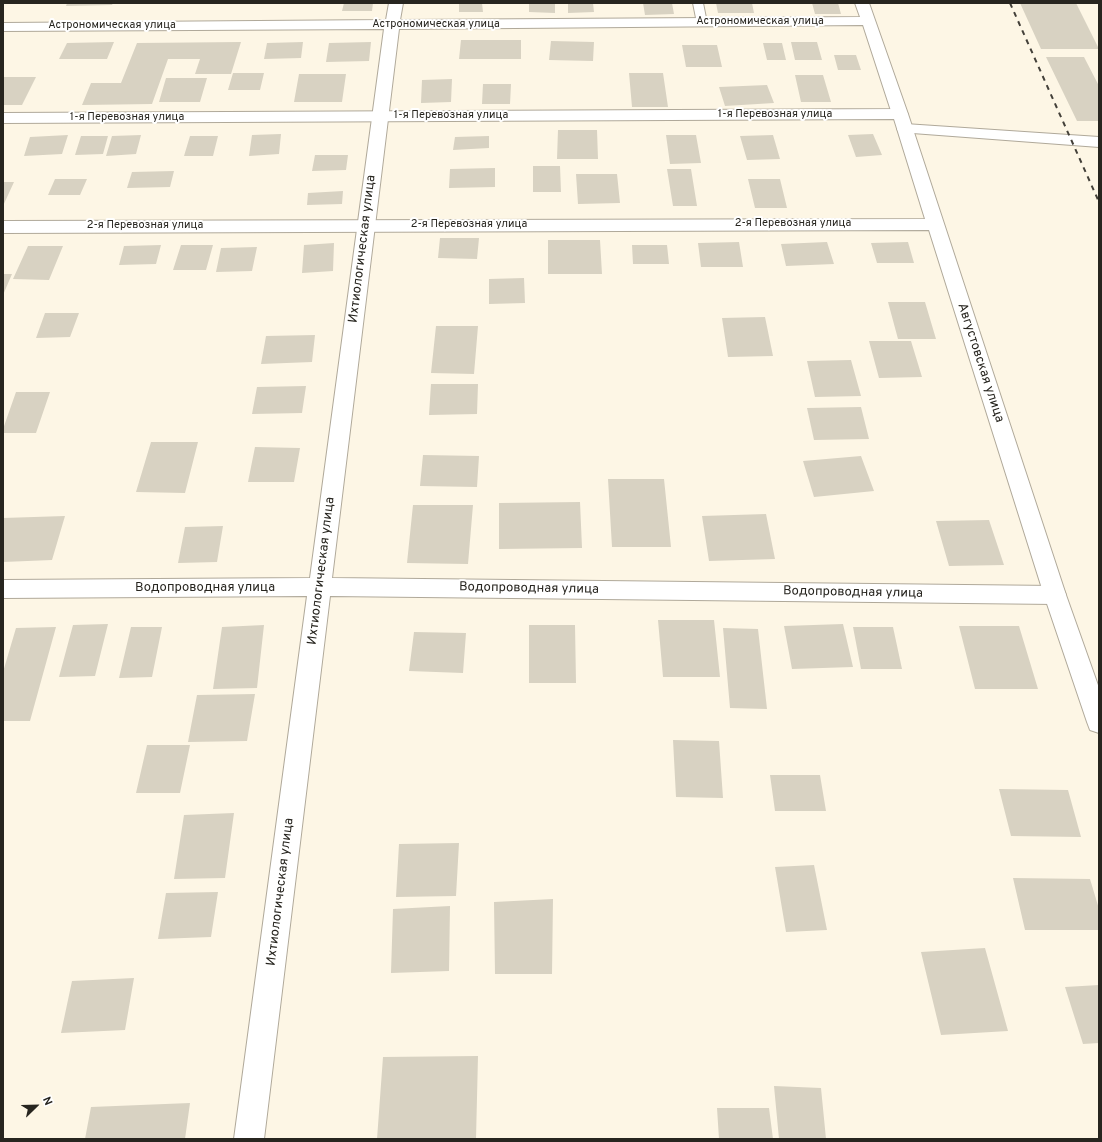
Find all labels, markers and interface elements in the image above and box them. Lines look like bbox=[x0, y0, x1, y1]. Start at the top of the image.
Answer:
street label: Астрономическая улица bbox=[696, 15, 824, 29]
street label: Астрономическая улица bbox=[372, 18, 500, 32]
street label: Астрономическая улица bbox=[48, 19, 176, 33]
street label: 1-я Перевозная улица bbox=[718, 108, 832, 122]
street label: 1-я Перевозная улица bbox=[394, 109, 508, 123]
street label: 1-я Перевозная улица bbox=[70, 111, 184, 125]
street label: Ихтиологическая улица bbox=[346, 174, 380, 324]
street label: 2-я Перевозная улица bbox=[735, 217, 851, 231]
street label: 2-я Перевозная улица bbox=[411, 218, 527, 232]
street label: 2-я Перевозная улица bbox=[87, 219, 203, 233]
street label: Августовская улица bbox=[953, 301, 1007, 425]
street label: Ихтиологическая улица bbox=[305, 496, 339, 646]
street label: Водопроводная улица bbox=[135, 580, 275, 596]
street label: Водопроводная улица bbox=[459, 580, 599, 598]
street label: Водопроводная улица bbox=[783, 584, 923, 602]
street label: Ихтиологическая улица bbox=[264, 817, 298, 967]
north arrow bbox=[16, 1086, 56, 1126]
text: N bbox=[39, 1095, 55, 1108]

